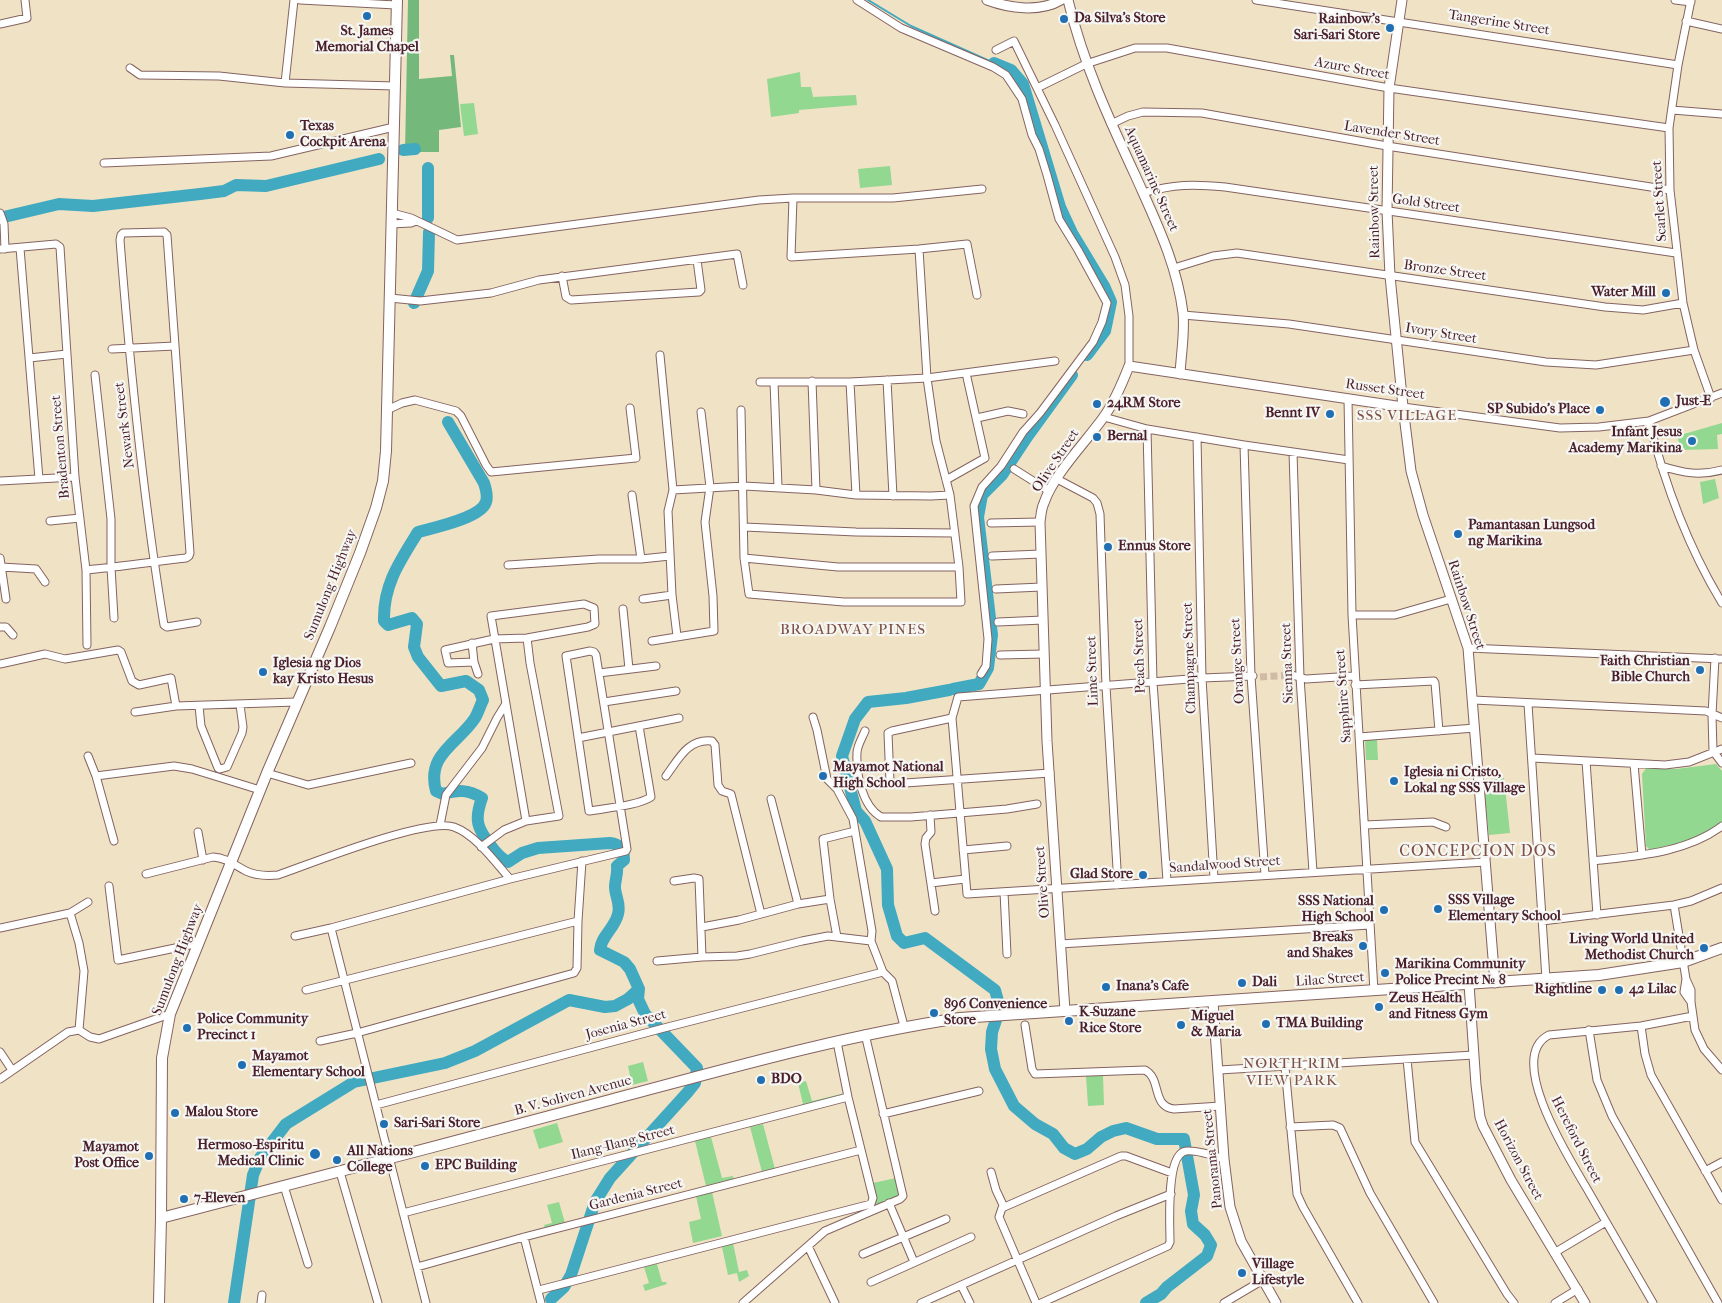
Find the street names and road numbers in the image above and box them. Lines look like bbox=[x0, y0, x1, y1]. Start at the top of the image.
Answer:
street label: Tangerine Street bbox=[1447, 7, 1551, 39]
street label: Azure Street bbox=[1313, 54, 1391, 84]
street label: Lavender Street bbox=[1343, 118, 1441, 150]
street label: Aquamarine Street bbox=[1120, 124, 1182, 234]
street label: Scarlet Street bbox=[1649, 160, 1671, 242]
street label: Rainbow Street bbox=[1366, 165, 1384, 259]
street label: Gold Street bbox=[1391, 191, 1461, 217]
street label: Bronze Street bbox=[1403, 257, 1487, 285]
street label: Ivory Street bbox=[1404, 320, 1478, 348]
street label: Russet Street bbox=[1344, 376, 1426, 404]
street label: Newark Street bbox=[111, 381, 139, 469]
street label: Bradenton Street bbox=[48, 394, 74, 500]
street label: Olive Street bbox=[1029, 426, 1083, 496]
street label: Sumulong Highway bbox=[301, 527, 361, 643]
street label: Rainbow Street bbox=[1444, 558, 1488, 652]
street label: Champagne Street bbox=[1180, 602, 1200, 714]
street label: Peach Street bbox=[1130, 618, 1150, 694]
street label: Orange Street bbox=[1227, 618, 1249, 704]
street label: Sienna Street bbox=[1278, 622, 1298, 704]
street label: Lime Street bbox=[1083, 635, 1103, 707]
street label: Sapphire Street bbox=[1332, 649, 1356, 743]
street label: Olive Street bbox=[1032, 845, 1054, 919]
street label: Sandalwood Street bbox=[1169, 853, 1281, 877]
street label: Sumulong Highway bbox=[149, 902, 207, 1018]
street label: Lilac Street bbox=[1295, 969, 1365, 991]
street label: Josenia Street bbox=[584, 1006, 668, 1044]
street label: B. V. Soliven Avenue bbox=[513, 1072, 633, 1120]
street label: Hereford Street bbox=[1547, 1094, 1605, 1186]
street label: Panorama Street bbox=[1199, 1108, 1227, 1210]
street label: Horizon Street bbox=[1490, 1117, 1546, 1203]
street label: Ilang-Ilang Street bbox=[569, 1122, 677, 1164]
street label: Gardenia Street bbox=[588, 1175, 684, 1215]

